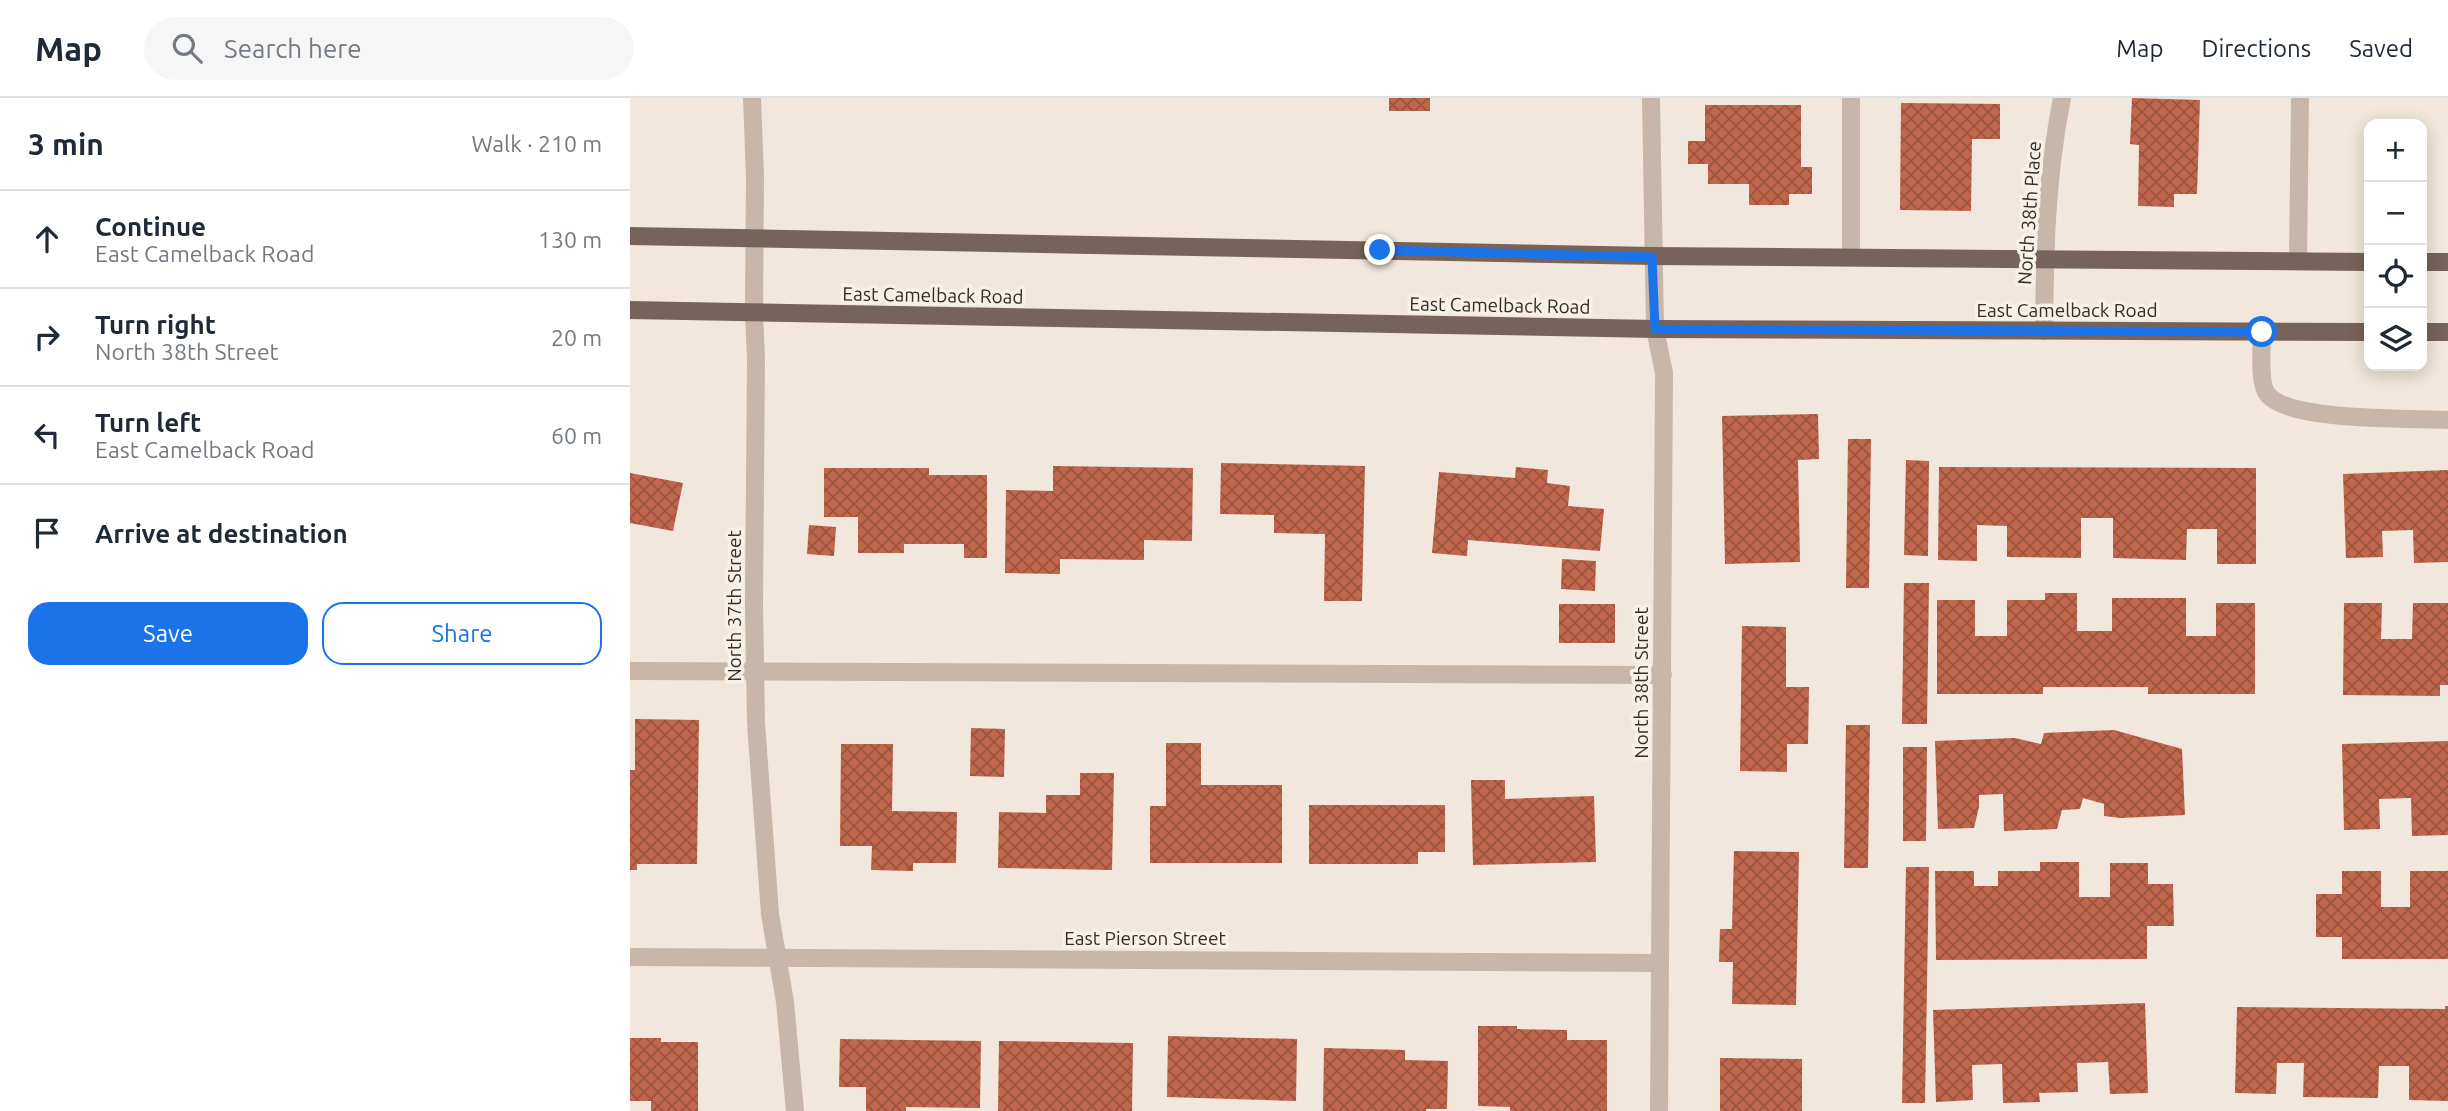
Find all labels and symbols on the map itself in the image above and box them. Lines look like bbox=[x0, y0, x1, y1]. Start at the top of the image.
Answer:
street label: North 38th Place bbox=[2013, 140, 2045, 286]
route end bbox=[1364, 234, 1395, 265]
street label: East Camelback Road bbox=[842, 282, 1024, 308]
street label: East Camelback Road bbox=[1409, 292, 1591, 318]
street label: East Camelback Road bbox=[1976, 299, 2158, 321]
route start bbox=[2246, 316, 2277, 347]
street label: North 37th Street bbox=[723, 530, 745, 682]
street label: North 38th Street bbox=[1630, 607, 1652, 759]
street label: East Pierson Street bbox=[1064, 927, 1226, 949]

